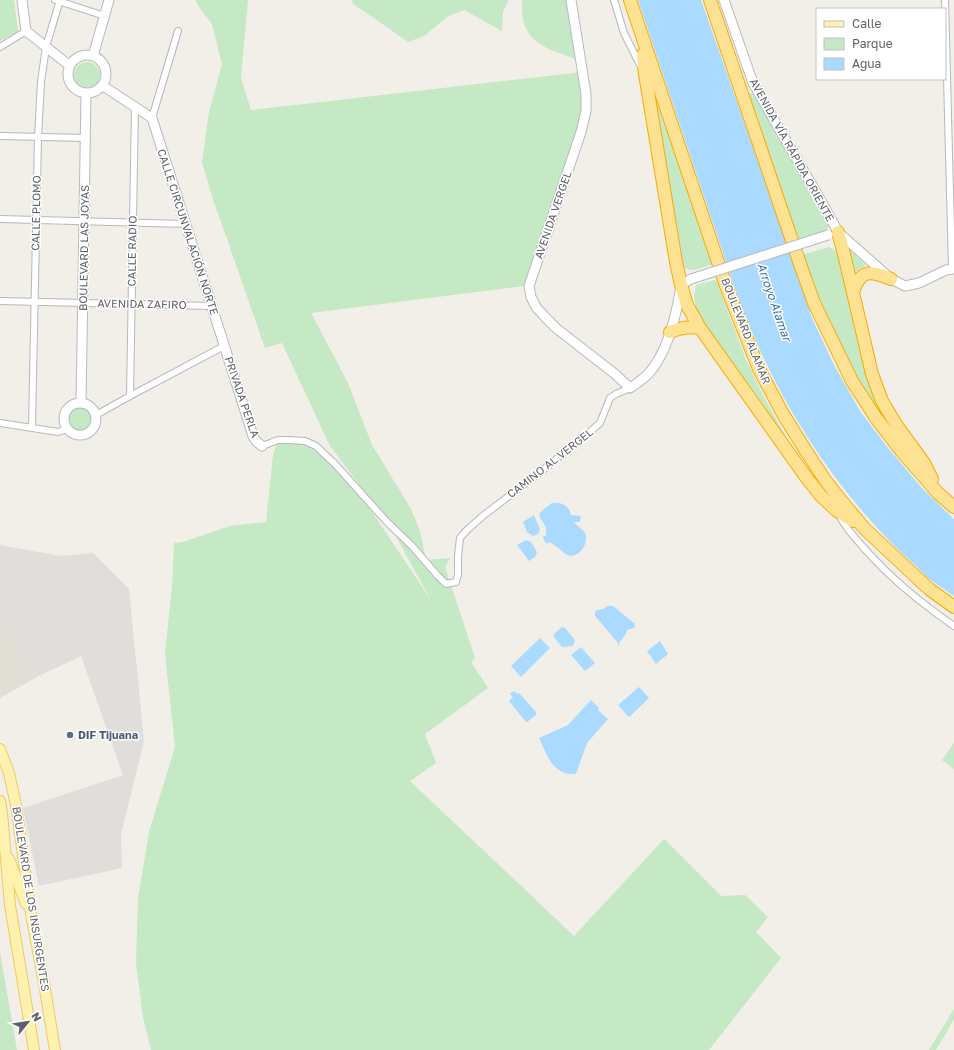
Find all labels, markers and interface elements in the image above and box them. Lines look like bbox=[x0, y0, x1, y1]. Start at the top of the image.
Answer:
legend bbox=[816, 8, 946, 80]
text: Calle bbox=[852, 16, 882, 31]
text: Parque bbox=[852, 36, 893, 51]
text: Agua bbox=[852, 56, 881, 71]
street label: AVENIDA VÍA RÁPIDA ORIENTE bbox=[748, 76, 837, 224]
street label: CALLE CIRCUNVALACIÓN NORTE bbox=[155, 147, 222, 317]
street label: AVENIDA VERGEL bbox=[531, 168, 574, 261]
street label: CALLE PLOMO bbox=[28, 175, 43, 251]
street label: BOULEVARD LAS JOYAS bbox=[76, 185, 91, 311]
street label: CALLE RADIO bbox=[124, 215, 139, 286]
water label: Arroyo Alamar bbox=[754, 261, 796, 345]
street label: BOULEVARD ALAMAR bbox=[719, 276, 774, 386]
street label: AVENIDA ZAFIRO bbox=[97, 296, 187, 311]
street label: PRIVADA PERLA bbox=[223, 355, 263, 440]
street label: CAMINO AL VERGEL bbox=[504, 425, 596, 500]
place label: DIF Tijuana bbox=[78, 728, 138, 741]
marker: DIF Tijuana bbox=[65, 730, 75, 740]
street label: BOULEVARD DE LOS INSURGENTES bbox=[10, 806, 53, 992]
north arrow bbox=[8, 1002, 48, 1042]
text: N bbox=[29, 1010, 45, 1024]

